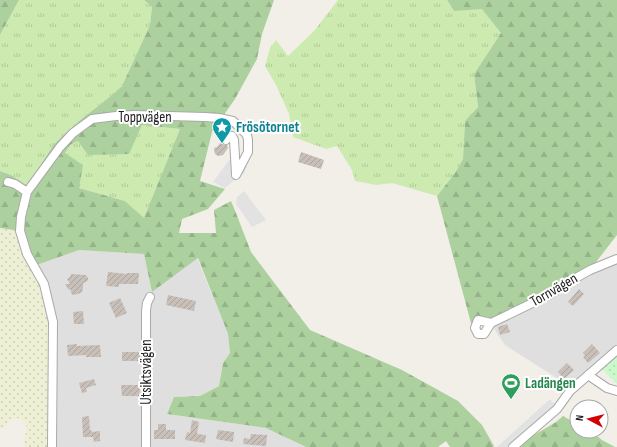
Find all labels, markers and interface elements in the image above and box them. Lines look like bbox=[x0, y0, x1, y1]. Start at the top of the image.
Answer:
street label: Toppvägen bbox=[118, 108, 172, 127]
place icon: Frösötornet bbox=[211, 116, 233, 144]
place label: Frösötornet bbox=[236, 118, 300, 137]
street label: Tornvägen bbox=[527, 269, 581, 311]
street label: Utsiktsvägen bbox=[137, 339, 156, 405]
sports icon: Ladängen bbox=[500, 372, 522, 400]
place label: Ladängen bbox=[525, 374, 576, 393]
north arrow bbox=[569, 399, 609, 439]
text: N bbox=[573, 414, 586, 422]

